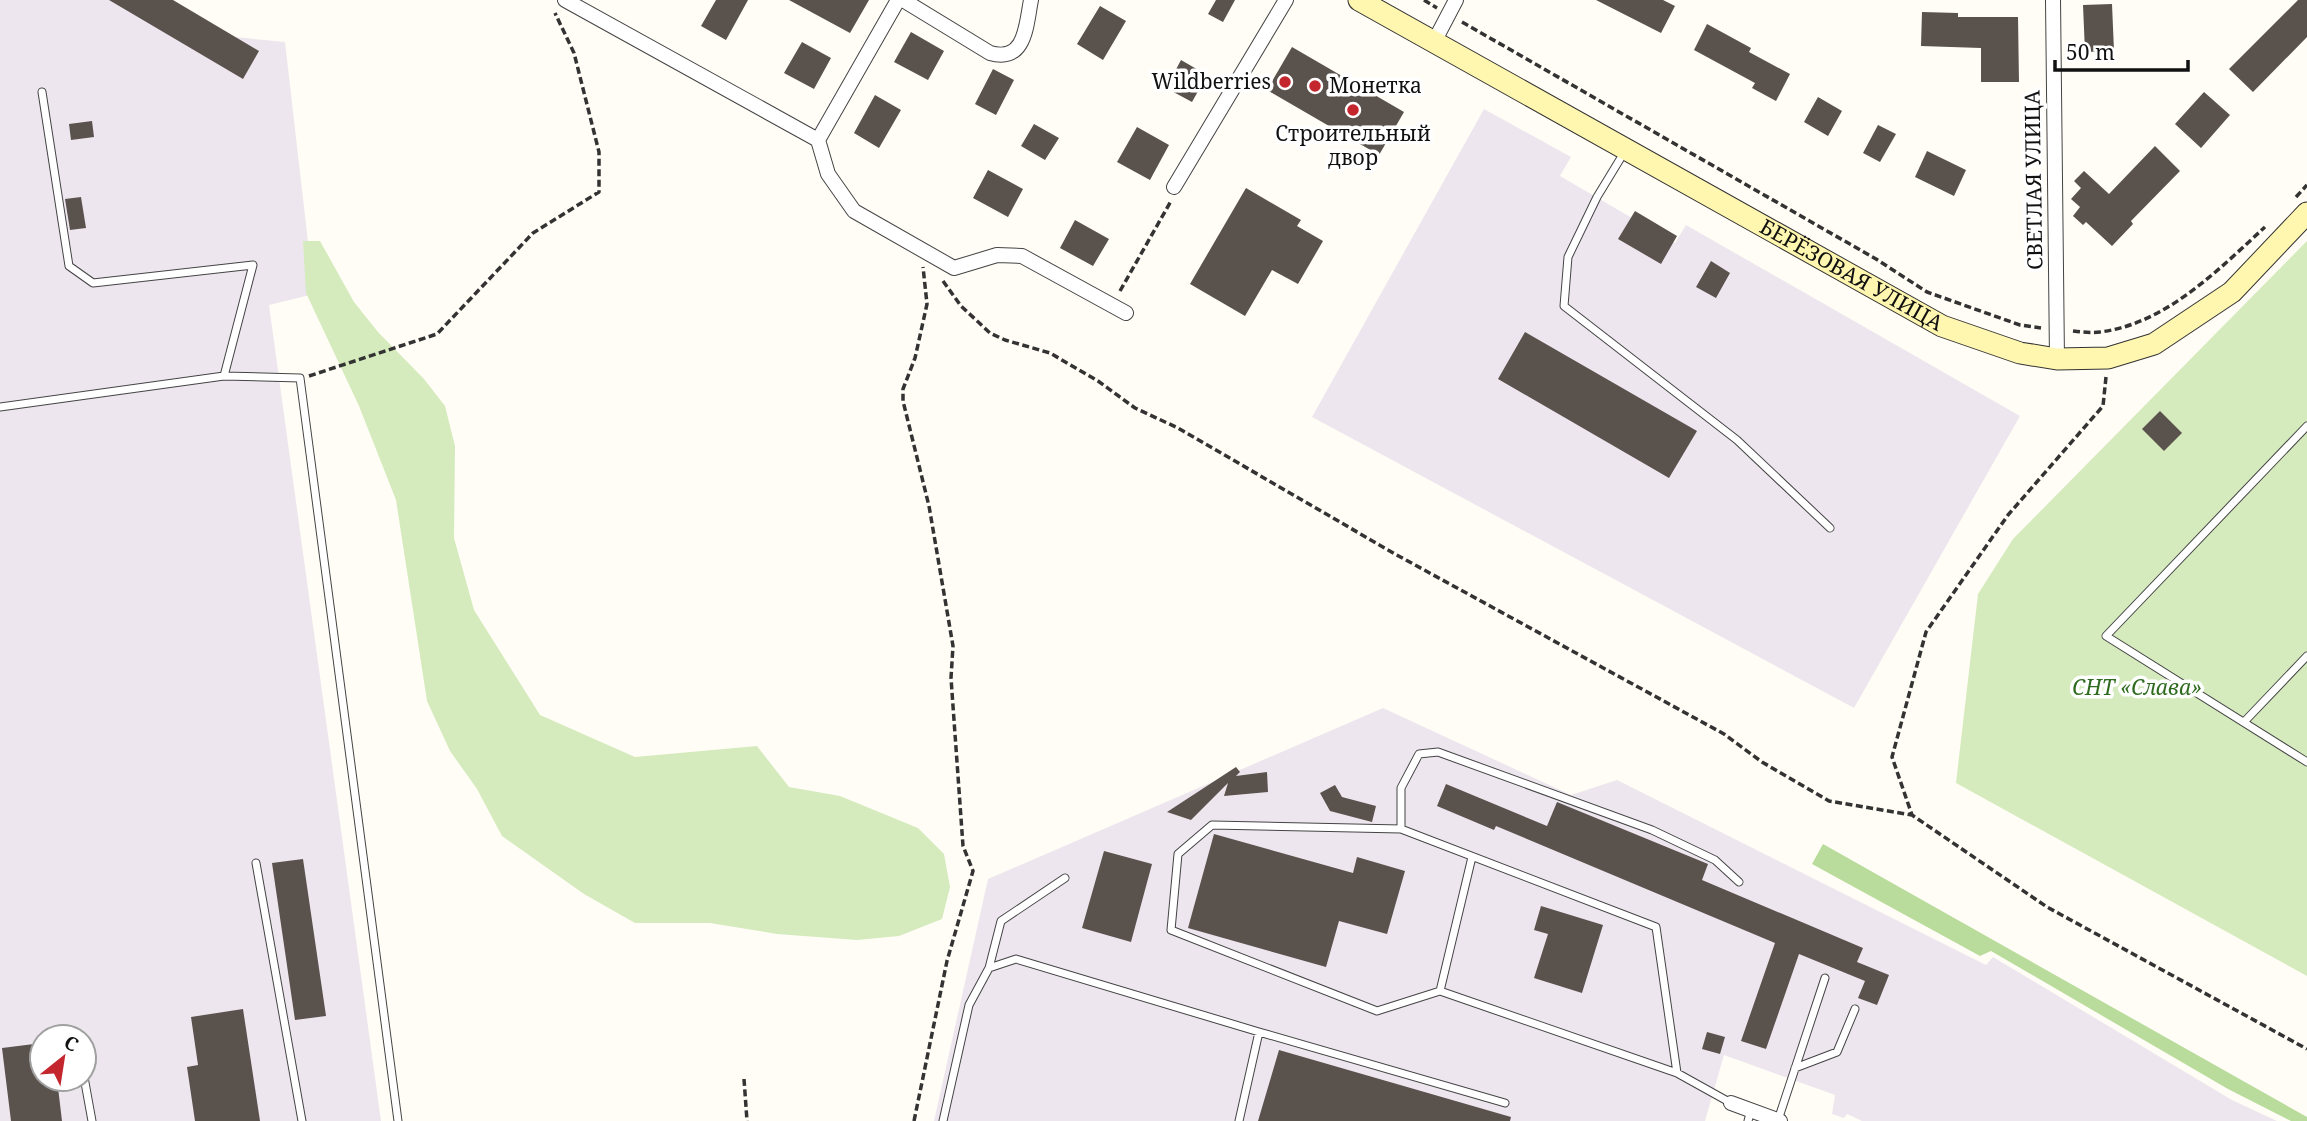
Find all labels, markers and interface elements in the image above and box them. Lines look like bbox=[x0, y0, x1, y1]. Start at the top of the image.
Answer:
scale bar bbox=[2055, 28, 2188, 72]
text: 50 m bbox=[2066, 38, 2115, 66]
place label: Wildberries bbox=[1152, 67, 1271, 95]
place label: Монетка bbox=[1329, 71, 1422, 99]
marker: Wildberries bbox=[1277, 74, 1293, 90]
marker: Монетка bbox=[1307, 78, 1323, 94]
street label: СВЕТЛАЯ УЛИЦА bbox=[2017, 90, 2049, 270]
marker: Строительный двор bbox=[1345, 102, 1361, 118]
place label: Строительный двор bbox=[1275, 119, 1431, 171]
street label: БЕРЁЗОВАЯ УЛИЦА bbox=[1755, 212, 1949, 337]
park label: СНТ «Слава» bbox=[2072, 673, 2202, 701]
north arrow bbox=[28, 1023, 98, 1093]
text: С bbox=[60, 1029, 83, 1058]

